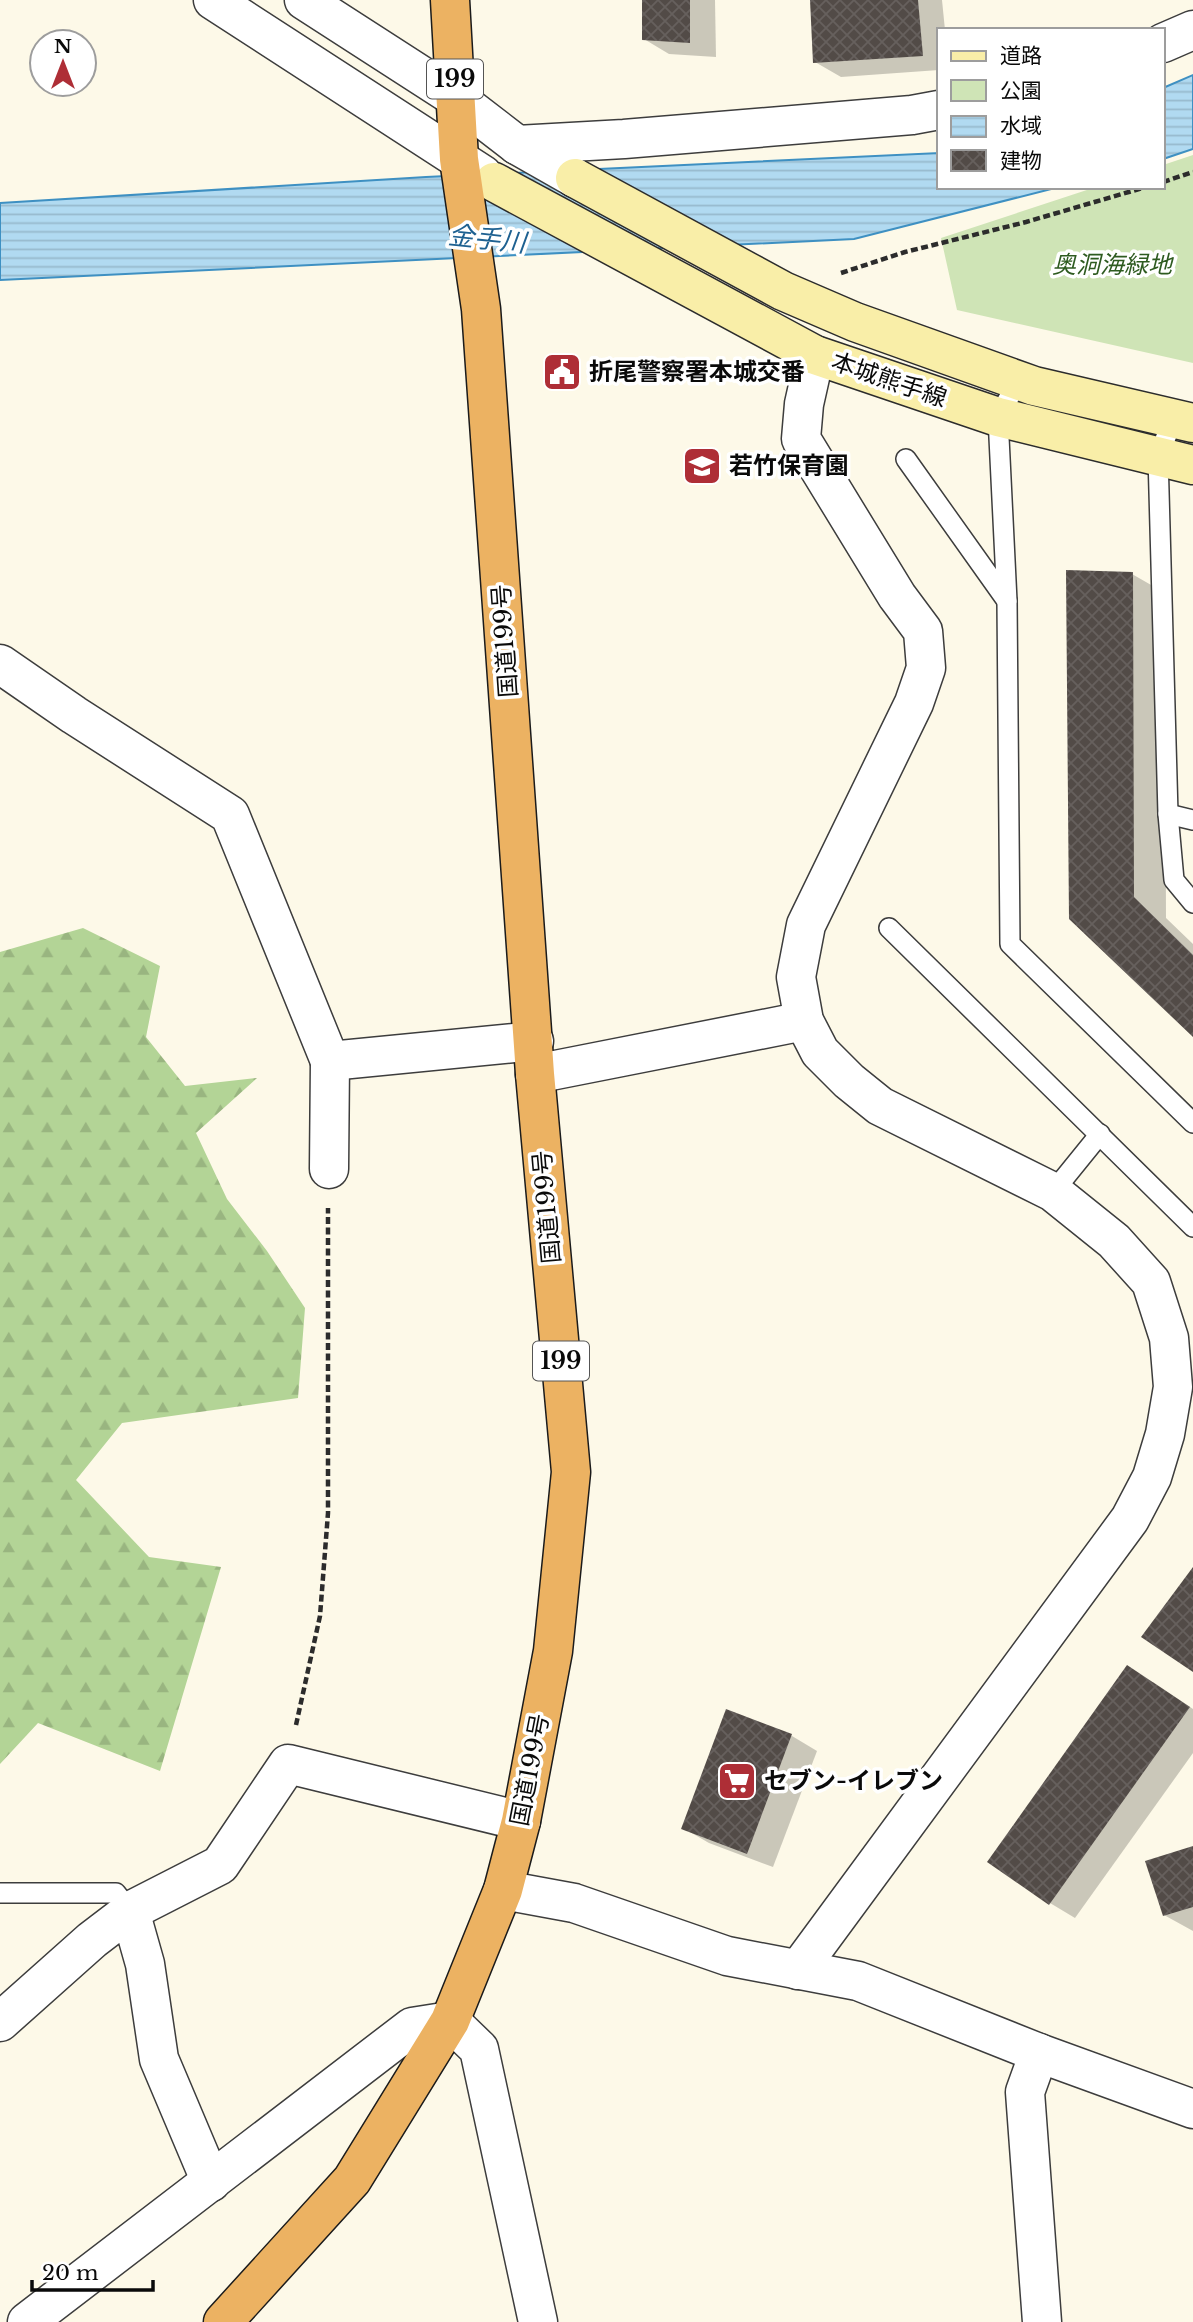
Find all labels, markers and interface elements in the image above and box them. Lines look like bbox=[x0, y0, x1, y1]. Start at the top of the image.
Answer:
north arrow bbox=[28, 28, 98, 98]
legend bbox=[937, 28, 1165, 189]
text: N bbox=[54, 35, 72, 58]
text: 道路 bbox=[1000, 43, 1042, 69]
road number: 199 bbox=[427, 60, 483, 99]
text: 公園 bbox=[1000, 78, 1042, 104]
text: 水域 bbox=[1000, 113, 1042, 139]
text: 建物 bbox=[1000, 148, 1042, 174]
water label: 金手川 bbox=[447, 219, 530, 259]
park label: 奥洞海緑地 bbox=[1052, 250, 1175, 279]
street label: 本城熊手線 bbox=[828, 346, 951, 413]
public building icon: 折尾警察署本城交番 bbox=[541, 351, 583, 393]
place label: 折尾警察署本城交番 bbox=[589, 357, 805, 386]
school or university icon: 若竹保育園 bbox=[681, 445, 723, 487]
place label: 若竹保育園 bbox=[729, 451, 849, 480]
street label: 国道199号 bbox=[486, 583, 523, 699]
street label: 国道199号 bbox=[527, 1149, 566, 1265]
road number: 199 bbox=[533, 1342, 589, 1380]
street label: 国道199号 bbox=[504, 1711, 555, 1828]
supermarket icon: セブン-イレブン bbox=[716, 1760, 758, 1802]
place label: セブン-イレブン bbox=[764, 1766, 943, 1795]
scale bar bbox=[32, 2248, 152, 2292]
text: 20 m bbox=[42, 2260, 99, 2286]

